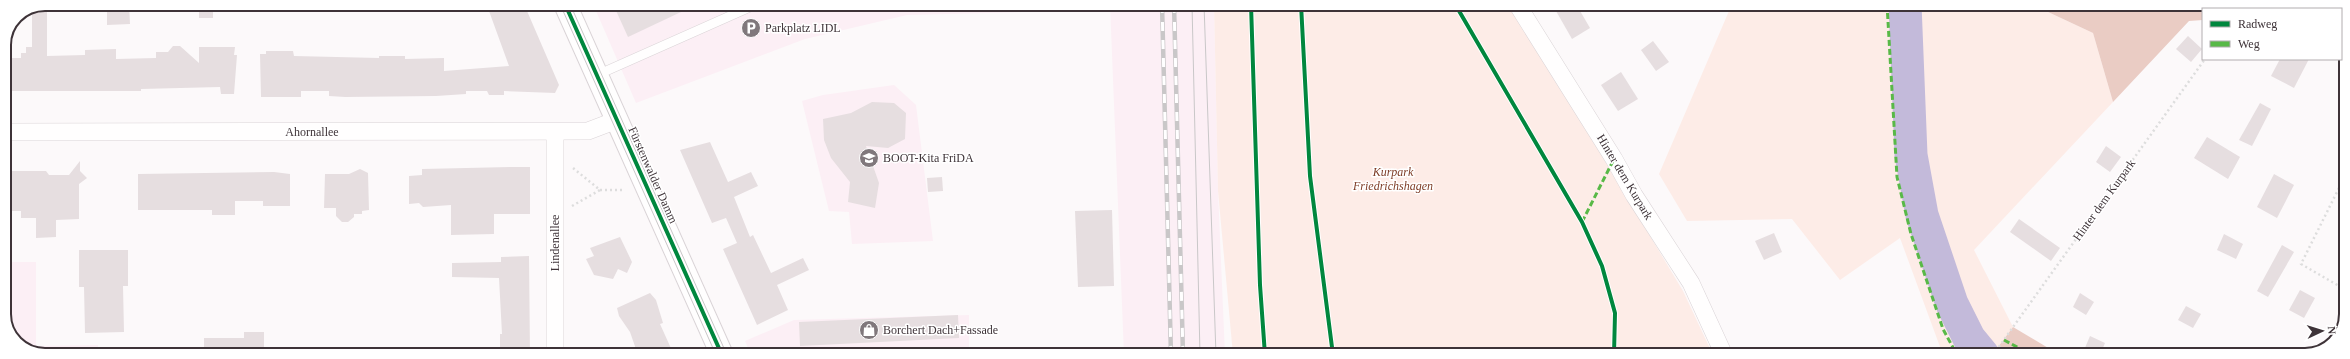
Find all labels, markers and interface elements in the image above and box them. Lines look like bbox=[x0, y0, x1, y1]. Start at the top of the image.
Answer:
legend bbox=[2202, 8, 2342, 60]
parking icon: Parkplatz LIDL bbox=[740, 17, 762, 39]
text: Radweg bbox=[2238, 17, 2277, 31]
place label: Parkplatz LIDL bbox=[765, 21, 841, 35]
text: Weg bbox=[2238, 37, 2260, 51]
street label: Ahornallee bbox=[285, 125, 339, 139]
street label: Fürstenwalder Damm bbox=[625, 125, 681, 226]
street label: Hinter dem Kurpark bbox=[1594, 132, 1656, 222]
school or university icon: BOOT-Kita FriDA bbox=[858, 147, 880, 169]
place label: BOOT-Kita FriDA bbox=[883, 151, 974, 165]
street label: Hinter dem Kurpark bbox=[2070, 157, 2138, 243]
park label: Kurpark Friedrichshagen bbox=[1352, 165, 1433, 193]
street label: Lindenallee bbox=[548, 215, 562, 271]
north arrow bbox=[2302, 311, 2342, 351]
shop icon: Borchert Dach+Fassade bbox=[858, 319, 880, 341]
place label: Borchert Dach+Fassade bbox=[883, 323, 998, 337]
text: N bbox=[2326, 326, 2338, 335]

